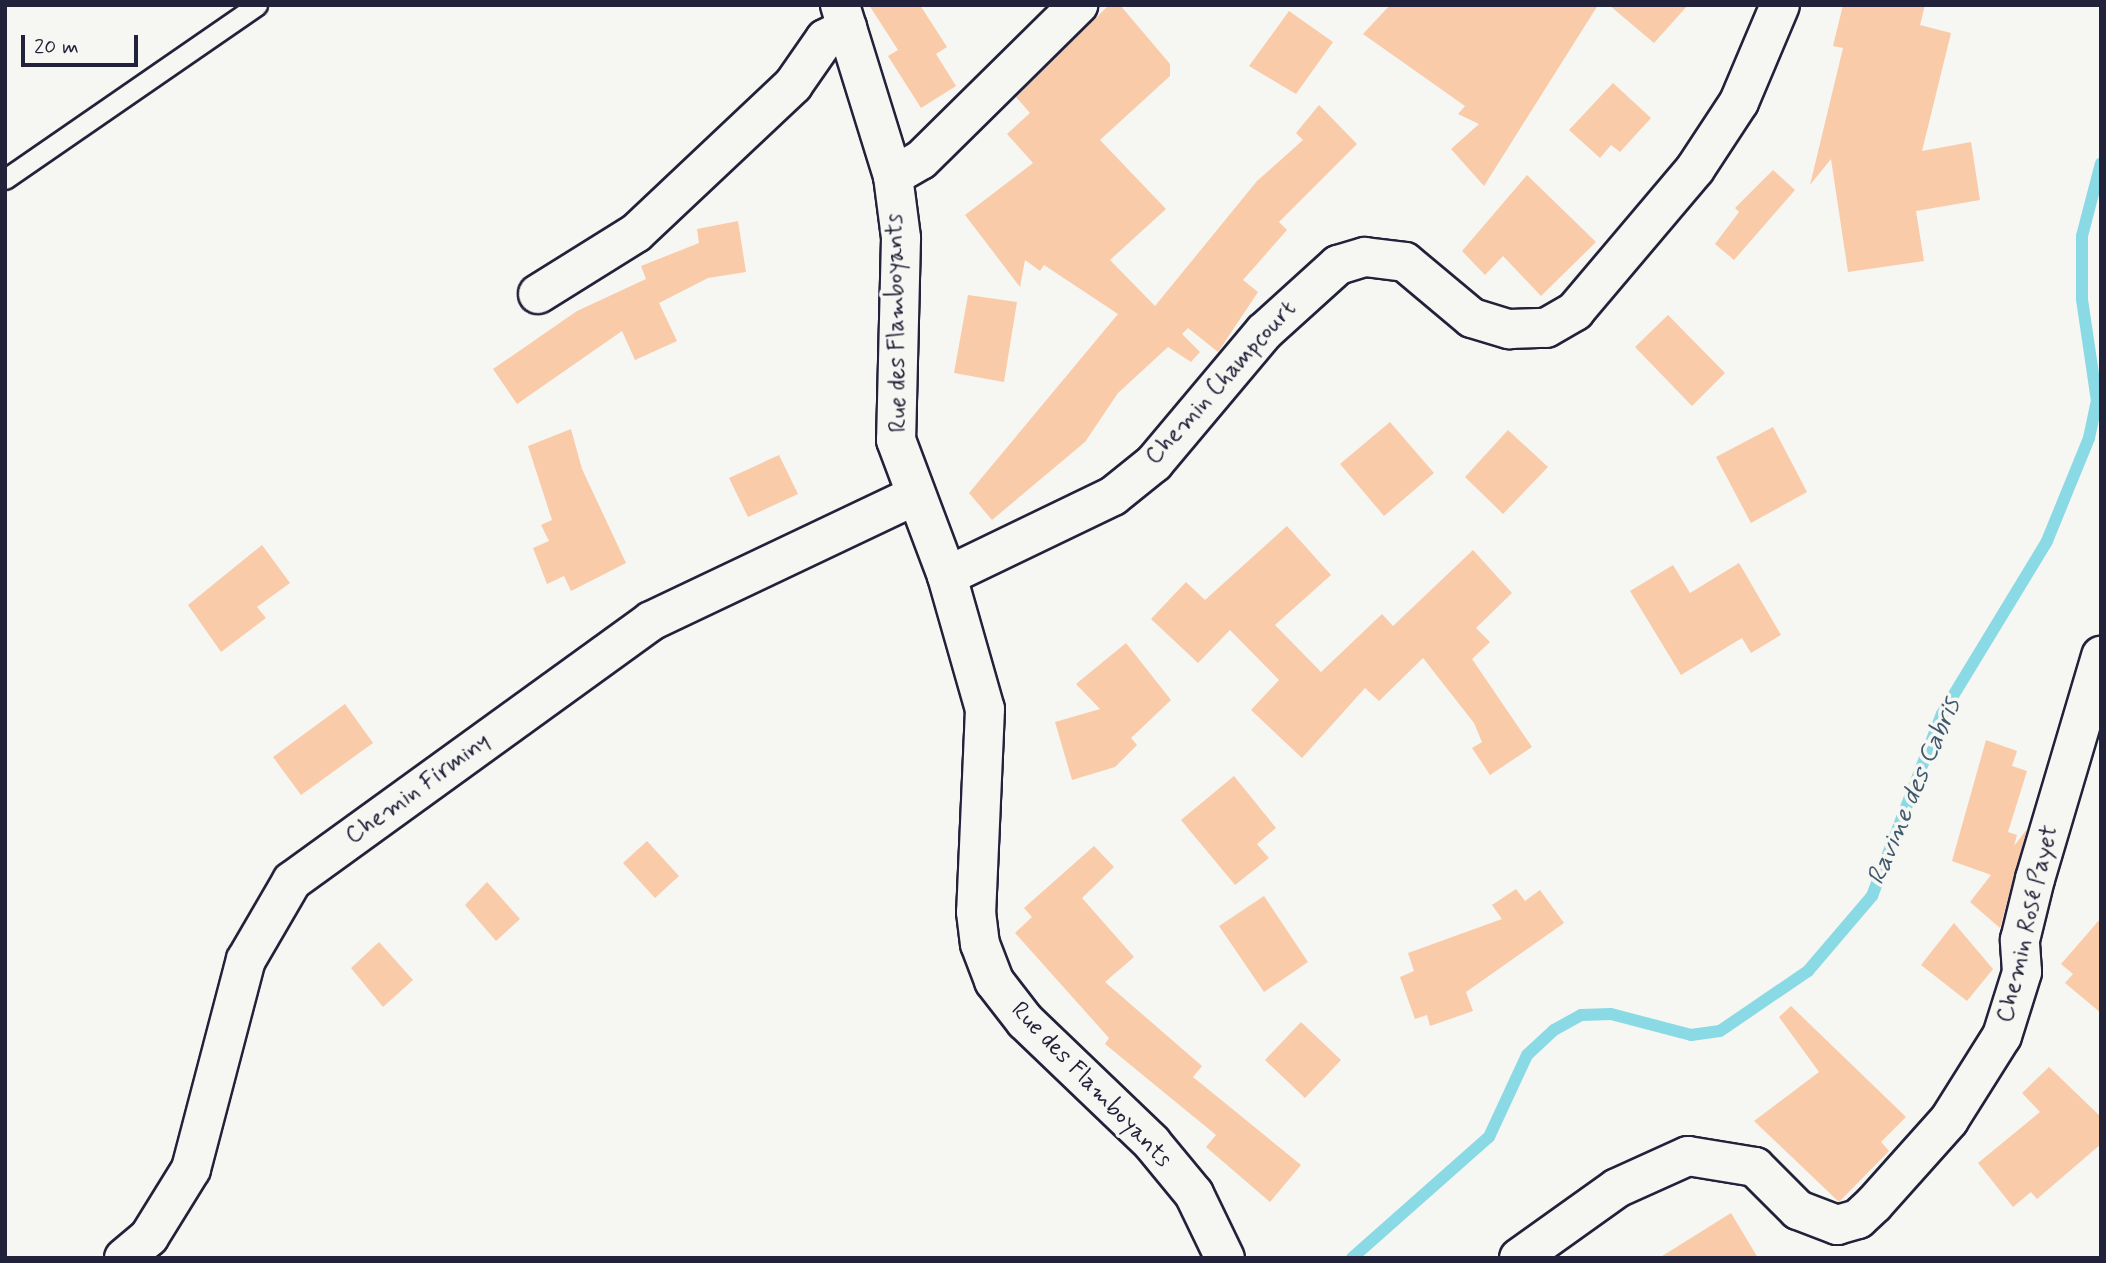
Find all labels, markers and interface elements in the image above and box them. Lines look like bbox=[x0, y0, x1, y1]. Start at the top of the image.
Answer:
scale bar bbox=[24, 21, 142, 65]
text: 20 m bbox=[34, 33, 79, 61]
street label: Rue des Flamboyants bbox=[881, 208, 913, 438]
street label: Chemin Champcourt bbox=[1134, 288, 1308, 478]
water label: Ravine des Cabris bbox=[1860, 691, 1970, 893]
street label: Chemin Firminy bbox=[339, 726, 497, 852]
street label: Chemin Rosé Payet bbox=[1991, 821, 2065, 1027]
street label: Rue des Flamboyants bbox=[1001, 992, 1181, 1178]

